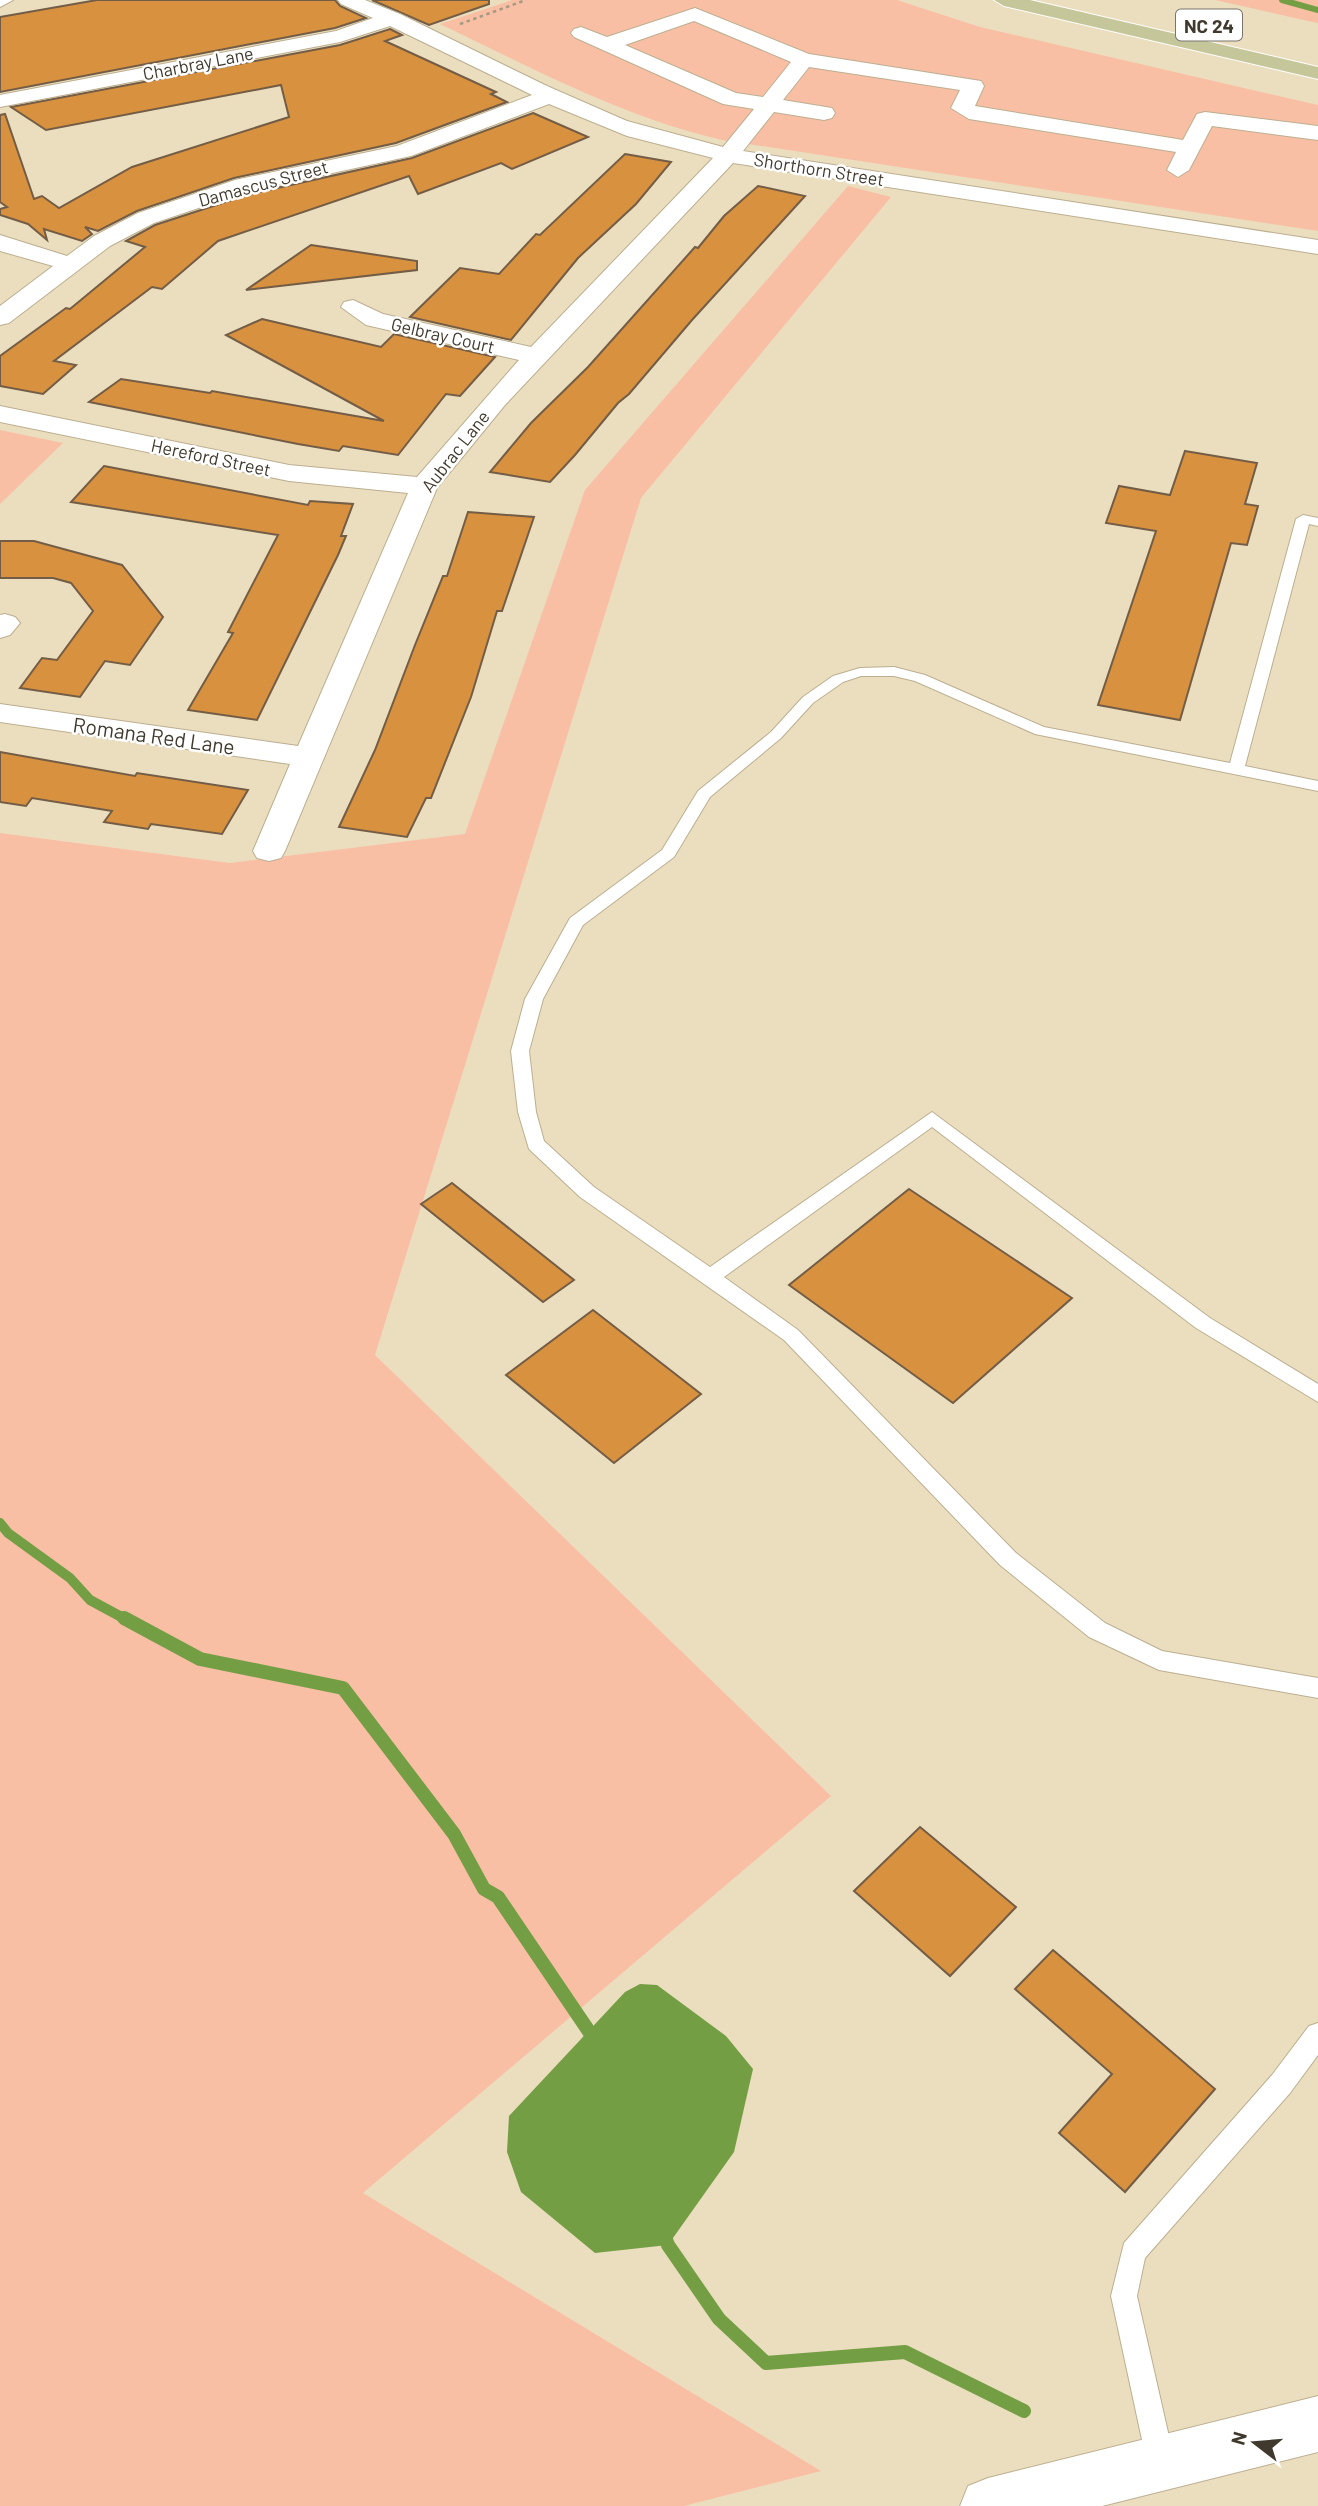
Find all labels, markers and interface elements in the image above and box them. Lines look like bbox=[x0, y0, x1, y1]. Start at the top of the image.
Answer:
road number: NC 24 bbox=[1176, 10, 1242, 41]
street label: Charbray Lane bbox=[141, 41, 255, 85]
street label: Shorthorn Street bbox=[752, 148, 886, 190]
street label: Damascus Street bbox=[196, 155, 330, 211]
street label: Gelbray Court bbox=[389, 312, 497, 358]
street label: Aubrac Lane bbox=[416, 406, 494, 496]
street label: Hereford Street bbox=[149, 434, 273, 480]
street label: Romana Red Lane bbox=[71, 711, 237, 759]
north arrow bbox=[1220, 2408, 1290, 2478]
text: N bbox=[1225, 2429, 1251, 2447]

